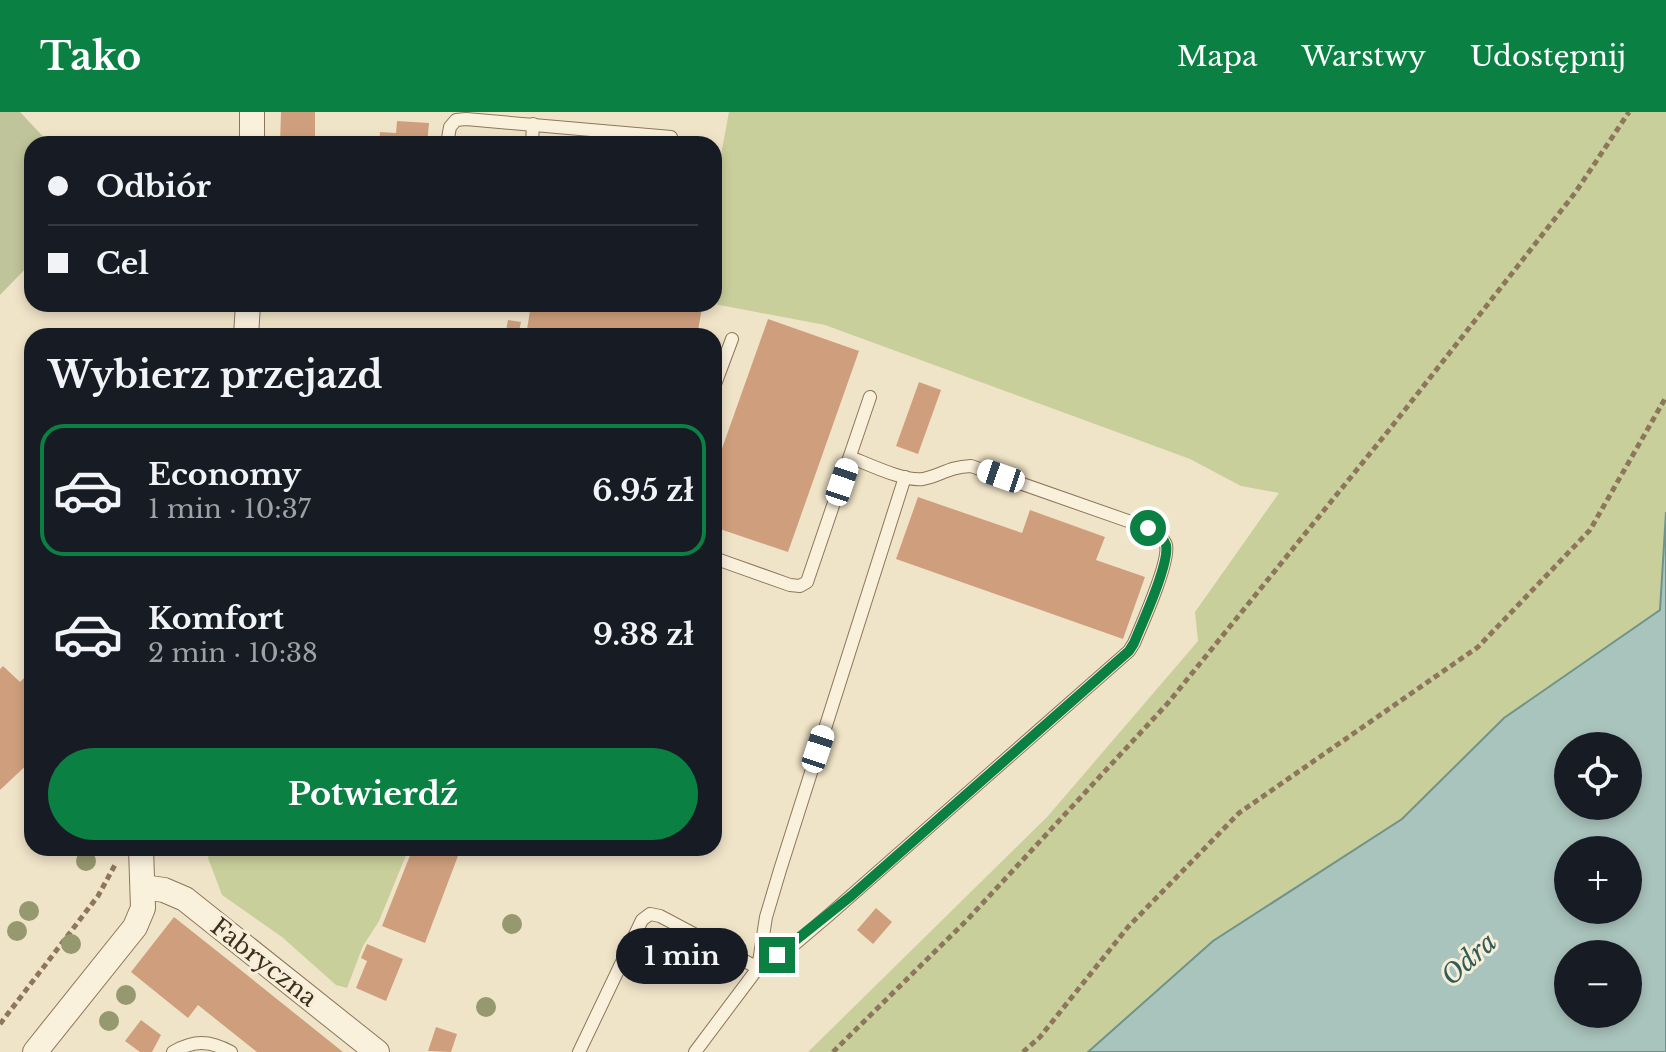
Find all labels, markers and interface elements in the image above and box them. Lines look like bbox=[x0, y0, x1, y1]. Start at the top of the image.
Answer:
text: Tako bbox=[40, 33, 141, 80]
text: Mapa bbox=[1177, 39, 1258, 74]
text: Warstwy bbox=[1302, 39, 1426, 74]
text: Udostępnij bbox=[1470, 39, 1626, 74]
text: Odbiór bbox=[96, 168, 211, 205]
text: Cel bbox=[96, 245, 149, 282]
text: Wybierz przejazd bbox=[48, 353, 382, 398]
icon: car bbox=[52, 454, 124, 526]
car bbox=[823, 455, 861, 509]
text: Economy bbox=[148, 456, 301, 493]
car bbox=[974, 457, 1028, 495]
text: 6.95 zł bbox=[592, 472, 694, 509]
text: 1 min · 10:37 bbox=[148, 493, 311, 525]
route start bbox=[1130, 510, 1166, 546]
icon: car bbox=[52, 598, 124, 670]
text: Komfort bbox=[148, 600, 284, 637]
text: 9.38 zł bbox=[593, 616, 694, 653]
text: 2 min · 10:38 bbox=[148, 637, 318, 669]
car bbox=[799, 722, 837, 776]
map controls bbox=[1554, 732, 1642, 1028]
button: locate bbox=[1554, 732, 1642, 820]
button: Potwierdź bbox=[48, 748, 698, 840]
button: + bbox=[1554, 836, 1642, 924]
street label: Fabryczna bbox=[205, 912, 323, 1013]
water label: Odra bbox=[1435, 926, 1503, 992]
callout: 1 min bbox=[617, 927, 749, 983]
route end bbox=[759, 937, 795, 973]
text: 1 min bbox=[644, 940, 720, 972]
button: − bbox=[1554, 940, 1642, 1028]

